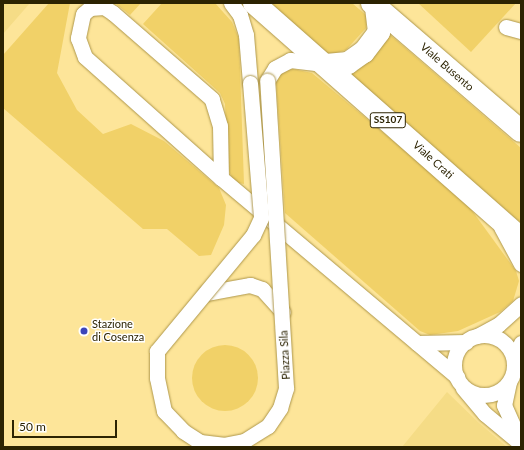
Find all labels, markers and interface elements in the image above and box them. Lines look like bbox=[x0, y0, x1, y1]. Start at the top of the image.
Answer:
street label: Viale Busento bbox=[418, 40, 476, 94]
road number: SS107 bbox=[369, 112, 407, 128]
street label: Viale Crati bbox=[410, 138, 456, 182]
place label: Stazione di Cosenza bbox=[92, 318, 144, 344]
marker: Stazione di Cosenza bbox=[79, 326, 89, 336]
street label: Piazza Sila bbox=[277, 330, 293, 380]
scale bar bbox=[14, 412, 119, 438]
text: 50 m bbox=[19, 419, 46, 434]

